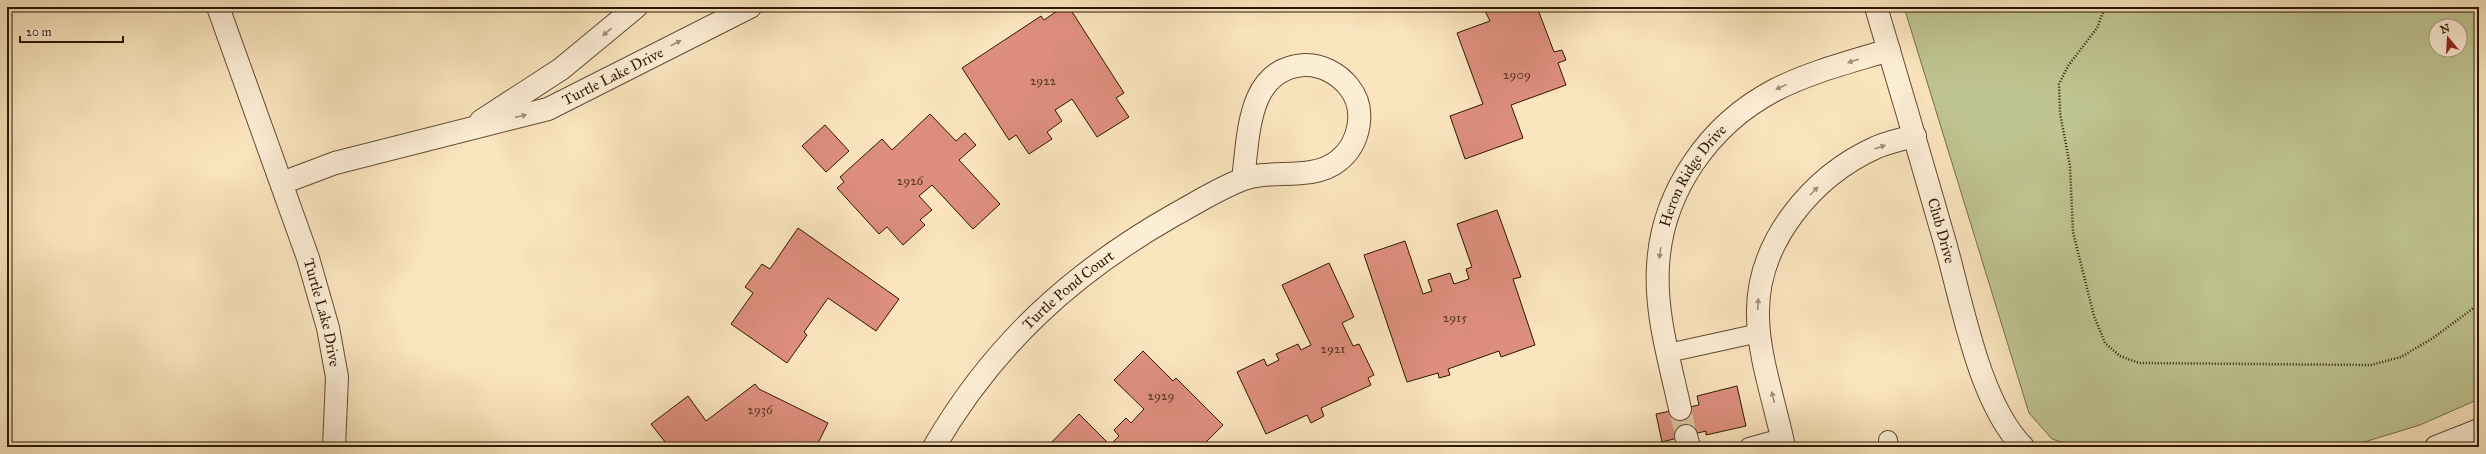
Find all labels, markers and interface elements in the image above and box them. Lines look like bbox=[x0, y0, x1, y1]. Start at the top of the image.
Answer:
scale bar bbox=[20, 18, 123, 44]
north arrow bbox=[2428, 18, 2468, 58]
text: N bbox=[2439, 21, 2452, 37]
text: 20 m bbox=[26, 25, 52, 39]
one-way arrow bbox=[601, 28, 612, 37]
one-way arrow bbox=[671, 39, 682, 46]
street label: Turtle Lake Drive bbox=[559, 43, 666, 109]
one-way arrow bbox=[1846, 58, 1858, 64]
house number: 2909 bbox=[1503, 67, 1531, 83]
house number: 2922 bbox=[1030, 73, 1057, 89]
one-way arrow bbox=[1775, 84, 1786, 90]
one-way arrow bbox=[515, 112, 528, 118]
street label: Heron Ridge Drive bbox=[1656, 121, 1730, 229]
one-way arrow bbox=[1875, 143, 1887, 149]
house number: 2926 bbox=[897, 173, 924, 189]
one-way arrow bbox=[1809, 186, 1819, 196]
street label: Club Drive bbox=[1924, 196, 1959, 265]
street label: Turtle Pond Court bbox=[1019, 246, 1118, 333]
one-way arrow bbox=[1657, 247, 1663, 259]
street label: Turtle Lake Drive bbox=[300, 256, 344, 368]
one-way arrow bbox=[1755, 297, 1761, 310]
house number: 2915 bbox=[1443, 310, 1467, 326]
house number: 2921 bbox=[1321, 341, 1345, 357]
house number: 2929 bbox=[1148, 388, 1174, 404]
one-way arrow bbox=[1770, 391, 1776, 403]
house number: 2936 bbox=[747, 402, 773, 418]

